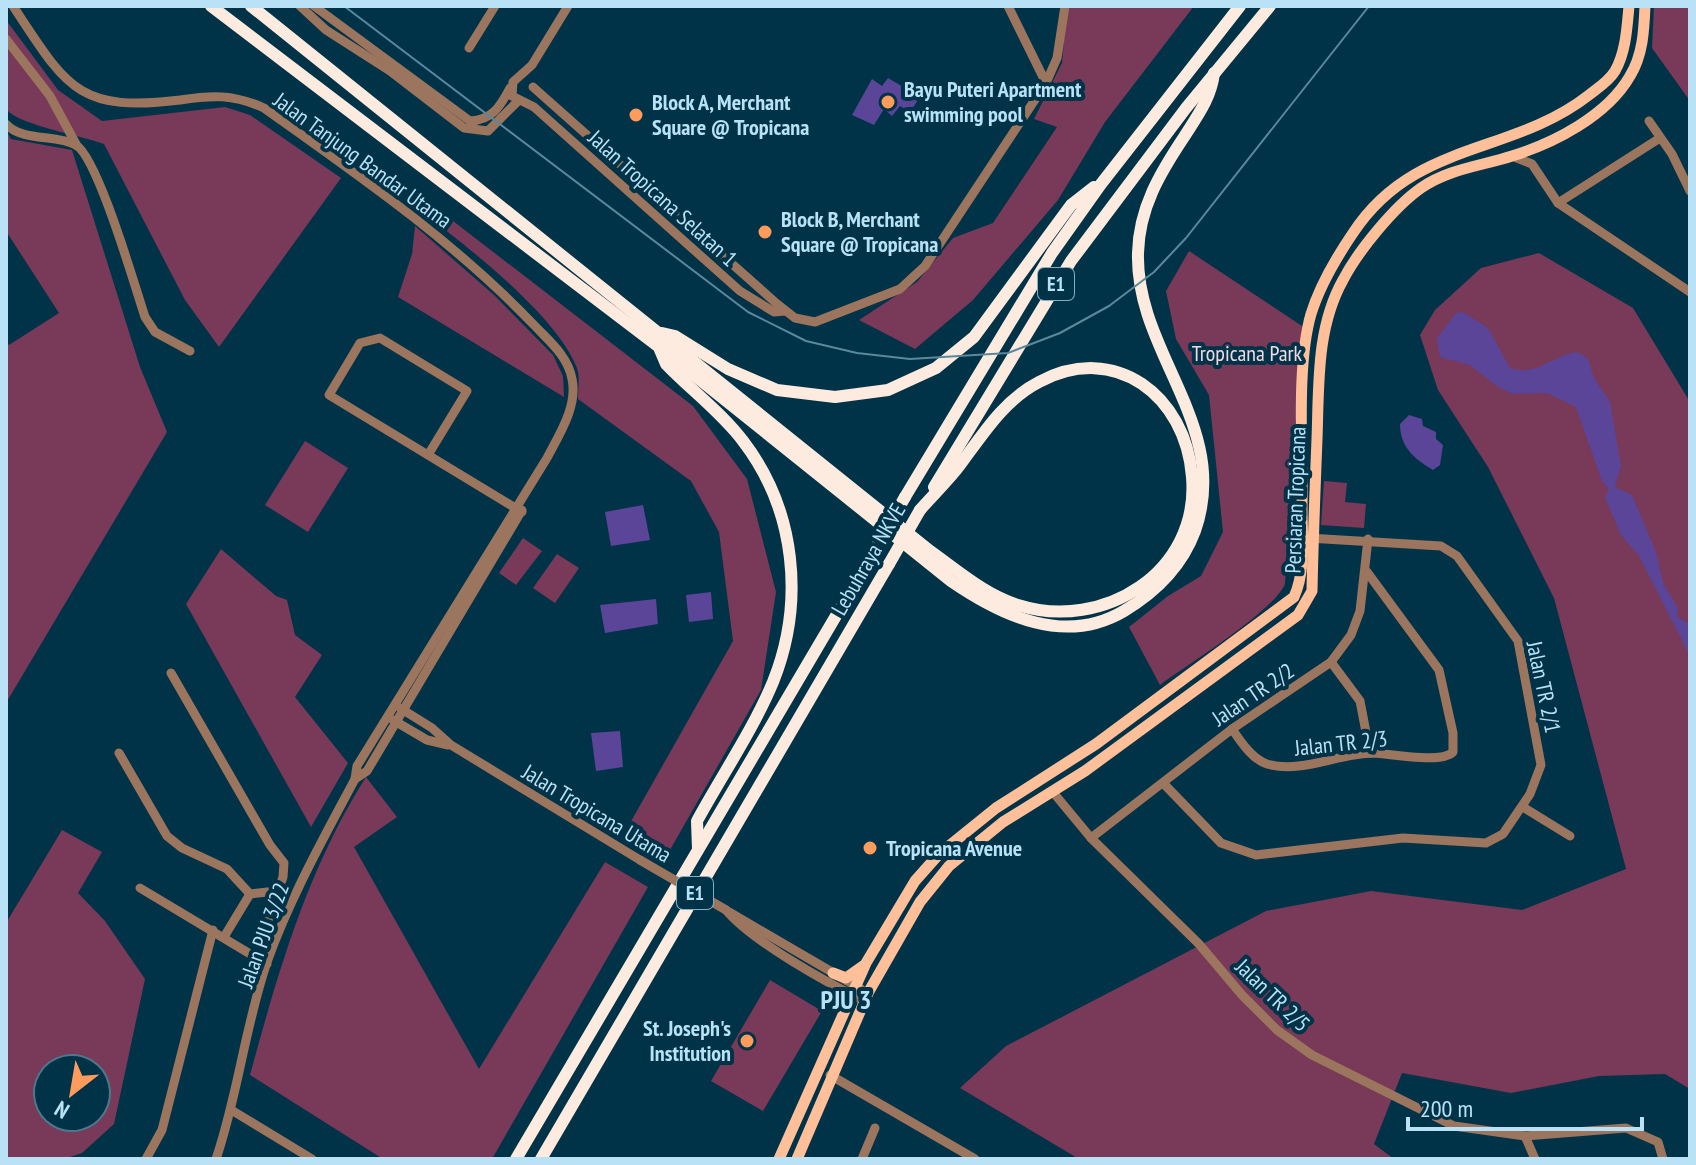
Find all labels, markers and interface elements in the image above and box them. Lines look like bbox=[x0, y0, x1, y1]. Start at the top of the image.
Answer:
place label: Bayu Puteri Apartment swimming pool bbox=[904, 75, 1082, 128]
street label: Jalan Tanjung Bandar Utama bbox=[268, 85, 458, 234]
place label: Block A, Merchant Square @ Tropicana bbox=[652, 88, 809, 141]
marker: Bayu Puteri Apartment swimming pool bbox=[879, 93, 897, 111]
marker: Block A, Merchant Square @ Tropicana bbox=[627, 106, 645, 124]
street label: Jalan Tropicana Selatan 1 bbox=[582, 123, 743, 272]
place label: Block B, Merchant Square @ Tropicana bbox=[781, 205, 938, 258]
marker: Block B, Merchant Square @ Tropicana bbox=[756, 223, 774, 241]
road number: E1 bbox=[1038, 268, 1074, 300]
park label: Tropicana Park bbox=[1192, 339, 1303, 367]
street label: Persiaran Tropicana bbox=[1278, 426, 1312, 574]
street label: Lebuhraya NKVE bbox=[825, 498, 911, 620]
street label: Jalan TR 2/1 bbox=[1520, 638, 1567, 735]
street label: Jalan TR 2/2 bbox=[1206, 656, 1299, 732]
street label: Jalan TR 2/3 bbox=[1292, 724, 1389, 762]
street label: Jalan Tropicana Utama bbox=[517, 757, 677, 868]
place label: Tropicana Avenue bbox=[886, 834, 1022, 862]
marker: Tropicana Avenue bbox=[861, 839, 879, 857]
road number: E1 bbox=[677, 877, 713, 909]
street label: Jalan PJU 3/22 bbox=[231, 879, 295, 992]
street label: Jalan TR 2/5 bbox=[1229, 952, 1316, 1037]
district label: PJU 3 bbox=[820, 983, 872, 1016]
place label: St. Joseph's Institution bbox=[643, 1014, 731, 1067]
marker: St. Joseph's Institution bbox=[738, 1032, 756, 1050]
north arrow bbox=[32, 1053, 112, 1133]
scale bar bbox=[1408, 1081, 1642, 1131]
text: 200 m bbox=[1420, 1093, 1473, 1124]
text: N bbox=[49, 1095, 74, 1125]

